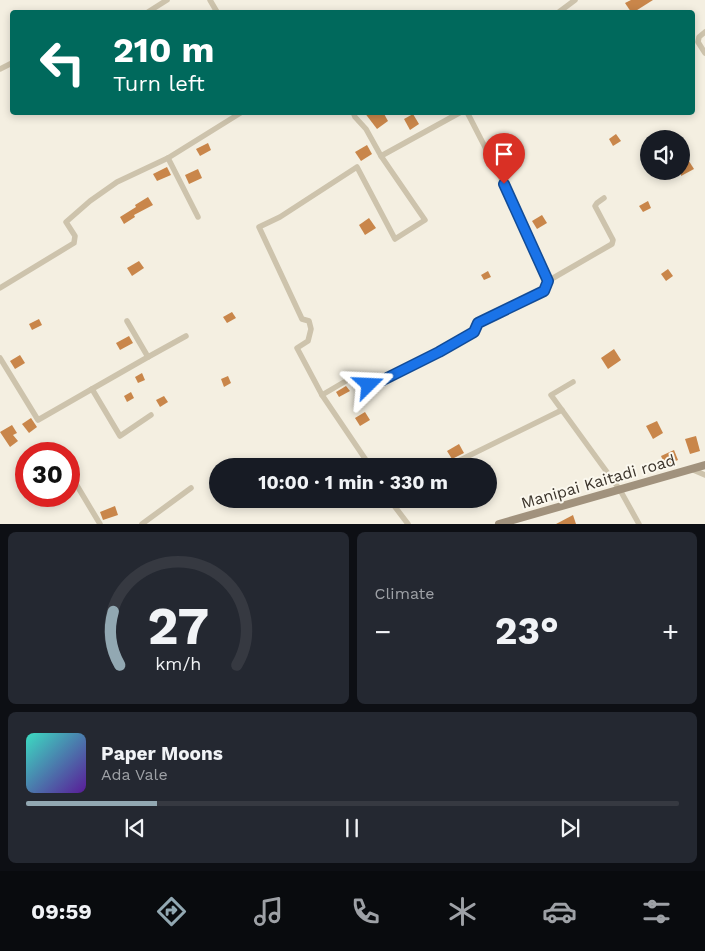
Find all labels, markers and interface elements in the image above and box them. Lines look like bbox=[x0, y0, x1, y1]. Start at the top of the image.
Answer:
text: 210 m bbox=[113, 29, 214, 71]
icon: left bbox=[30, 30, 95, 95]
text: Turn left bbox=[113, 71, 205, 96]
map controls bbox=[640, 130, 690, 180]
button: sound bbox=[640, 130, 690, 180]
pin bbox=[483, 133, 525, 184]
icon: arrive bbox=[490, 140, 518, 168]
position arrow bbox=[342, 358, 394, 410]
speed limit sign: 30 bbox=[15, 442, 80, 507]
street label: Manipai Kaitadi road bbox=[519, 450, 677, 513]
text: 10:00 · 1 min · 330 m bbox=[258, 471, 448, 494]
text: Climate bbox=[375, 584, 435, 603]
text: 27 bbox=[147, 596, 209, 657]
text: 23° bbox=[495, 609, 559, 653]
text: − bbox=[375, 615, 391, 648]
text: + bbox=[662, 615, 679, 648]
text: km/h bbox=[155, 653, 201, 674]
text: Paper Moons bbox=[101, 742, 223, 765]
text: Ada Vale bbox=[101, 765, 168, 784]
icon: previous bbox=[121, 814, 149, 842]
icon: pause bbox=[338, 814, 366, 842]
icon: next bbox=[556, 814, 584, 842]
icon: directions bbox=[154, 894, 189, 929]
icon: music bbox=[251, 894, 286, 929]
icon: phone bbox=[348, 894, 383, 929]
icon: climate bbox=[445, 894, 480, 929]
icon: car bbox=[542, 894, 577, 929]
icon: filters bbox=[639, 894, 674, 929]
text: 09:59 bbox=[31, 899, 92, 924]

